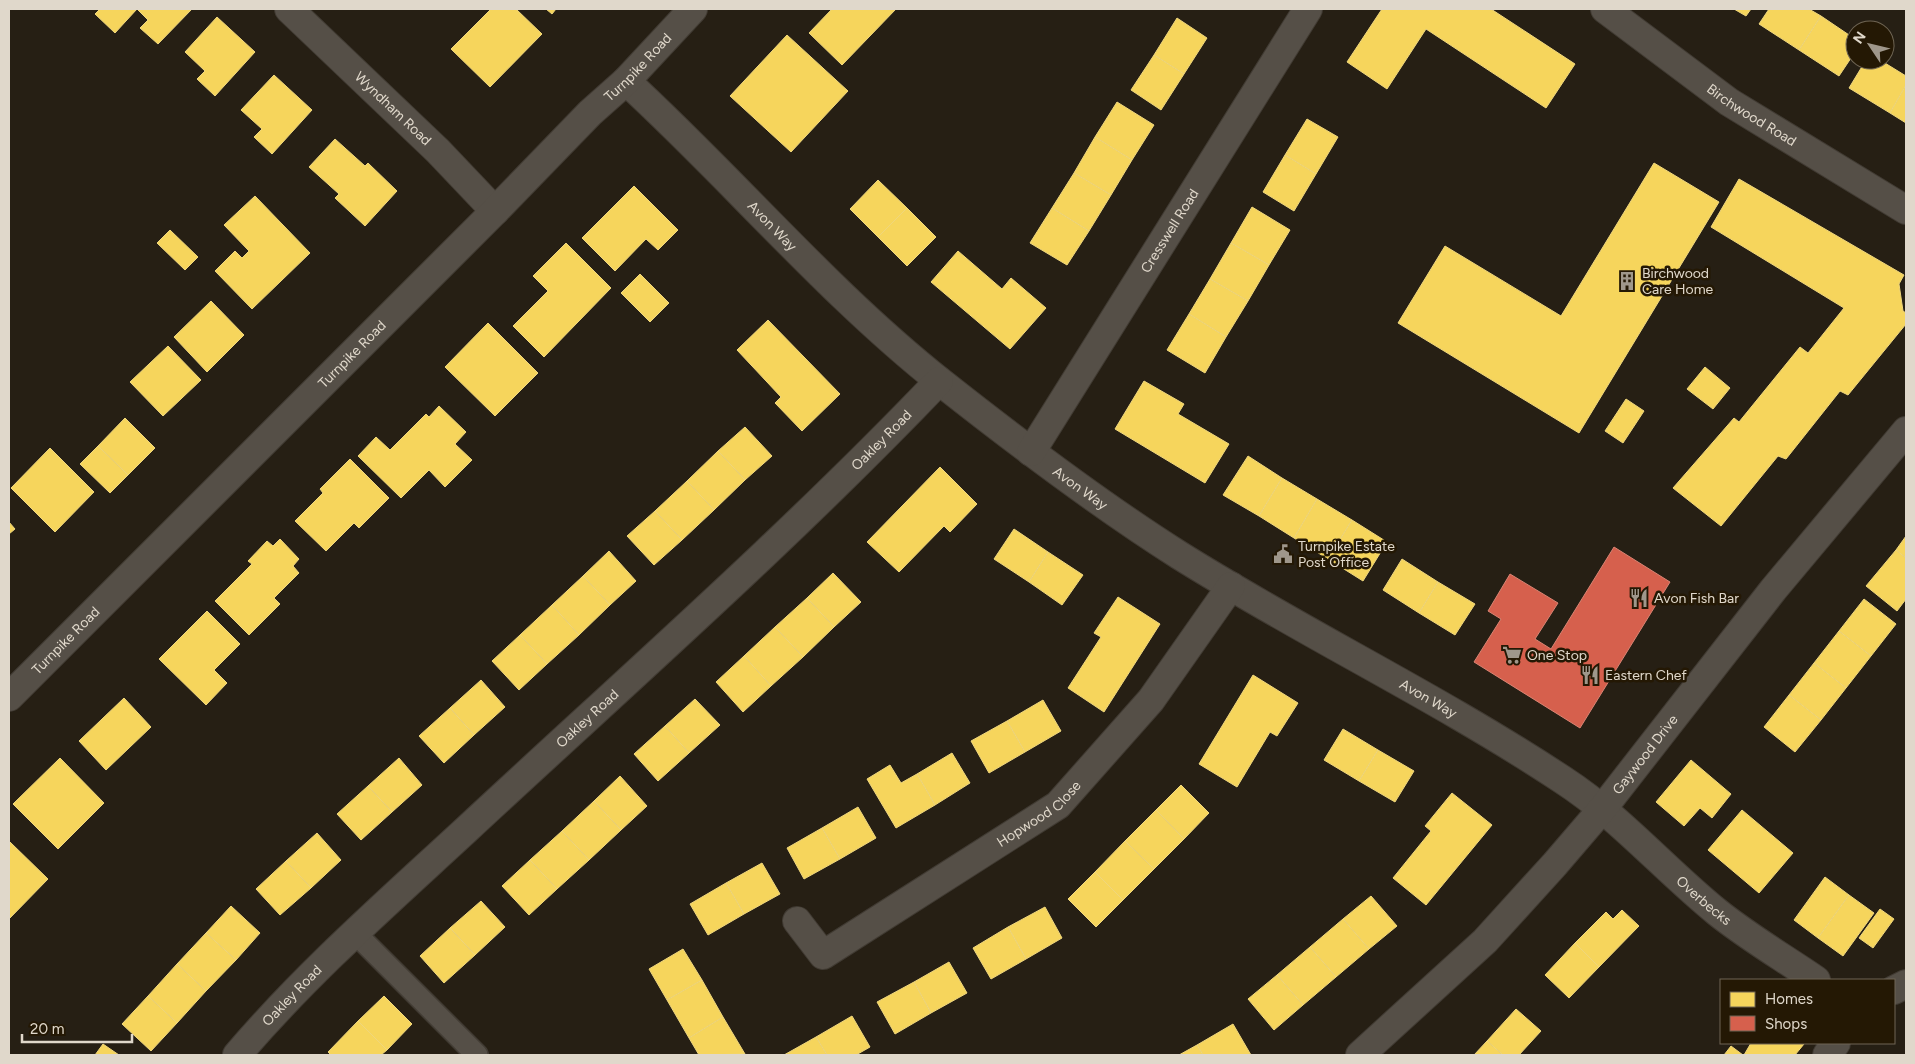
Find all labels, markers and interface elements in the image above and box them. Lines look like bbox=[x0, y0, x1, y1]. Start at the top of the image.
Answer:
north arrow bbox=[1845, 20, 1895, 70]
street label: Turnpike Road bbox=[601, 29, 675, 105]
text: N bbox=[1850, 29, 1870, 47]
street label: Wyndham Road bbox=[351, 68, 435, 149]
street label: Birchwood Road bbox=[1704, 80, 1800, 150]
street label: Cresswell Road bbox=[1137, 186, 1202, 276]
street label: Avon Way bbox=[744, 197, 801, 255]
place label: Birchwood Care Home bbox=[1642, 265, 1714, 298]
building icon: Birchwood Care Home bbox=[1616, 270, 1638, 292]
street label: Turnpike Road bbox=[314, 317, 389, 392]
street label: Oakley Road bbox=[848, 406, 915, 474]
street label: Avon Way bbox=[1050, 463, 1111, 514]
place label: Turnpike Estate Post Office bbox=[1298, 538, 1395, 571]
public building icon: Turnpike Estate Post Office bbox=[1272, 543, 1294, 565]
restaurant icon: Avon Fish Bar bbox=[1628, 587, 1650, 609]
place label: Avon Fish Bar bbox=[1654, 590, 1739, 607]
street label: Turnpike Road bbox=[28, 603, 103, 678]
supermarket icon: One Stop bbox=[1501, 644, 1523, 666]
place label: One Stop bbox=[1527, 647, 1587, 664]
restaurant icon: Eastern Chef bbox=[1579, 664, 1601, 686]
place label: Eastern Chef bbox=[1605, 667, 1687, 684]
street label: Avon Way bbox=[1397, 675, 1461, 722]
street label: Oakley Road bbox=[552, 685, 622, 751]
street label: Gaywood Drive bbox=[1609, 711, 1681, 798]
street label: Hopwood Close bbox=[993, 777, 1084, 850]
street label: Overbecks bbox=[1673, 872, 1735, 929]
street label: Oakley Road bbox=[258, 961, 325, 1029]
legend bbox=[1720, 979, 1895, 1044]
text: Homes bbox=[1765, 990, 1813, 1008]
scale bar bbox=[22, 1012, 132, 1044]
text: Shops bbox=[1765, 1015, 1807, 1033]
text: 20 m bbox=[30, 1020, 64, 1038]

